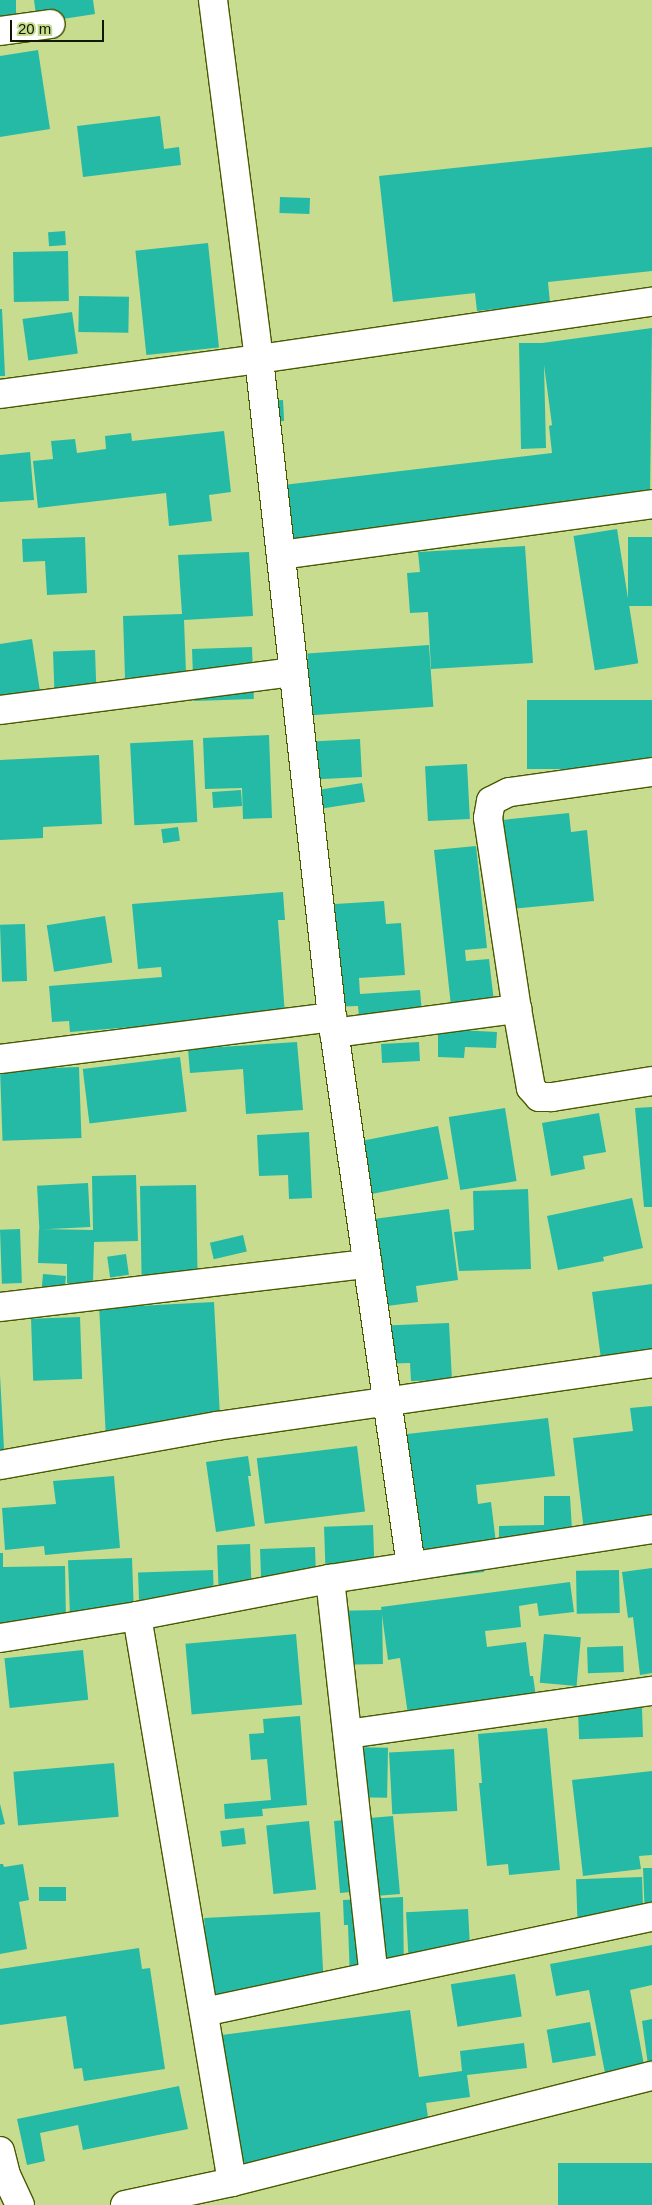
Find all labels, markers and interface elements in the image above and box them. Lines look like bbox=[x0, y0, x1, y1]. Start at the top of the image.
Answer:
scale bar bbox=[12, 10, 106, 42]
text: 20 m bbox=[18, 20, 51, 37]

